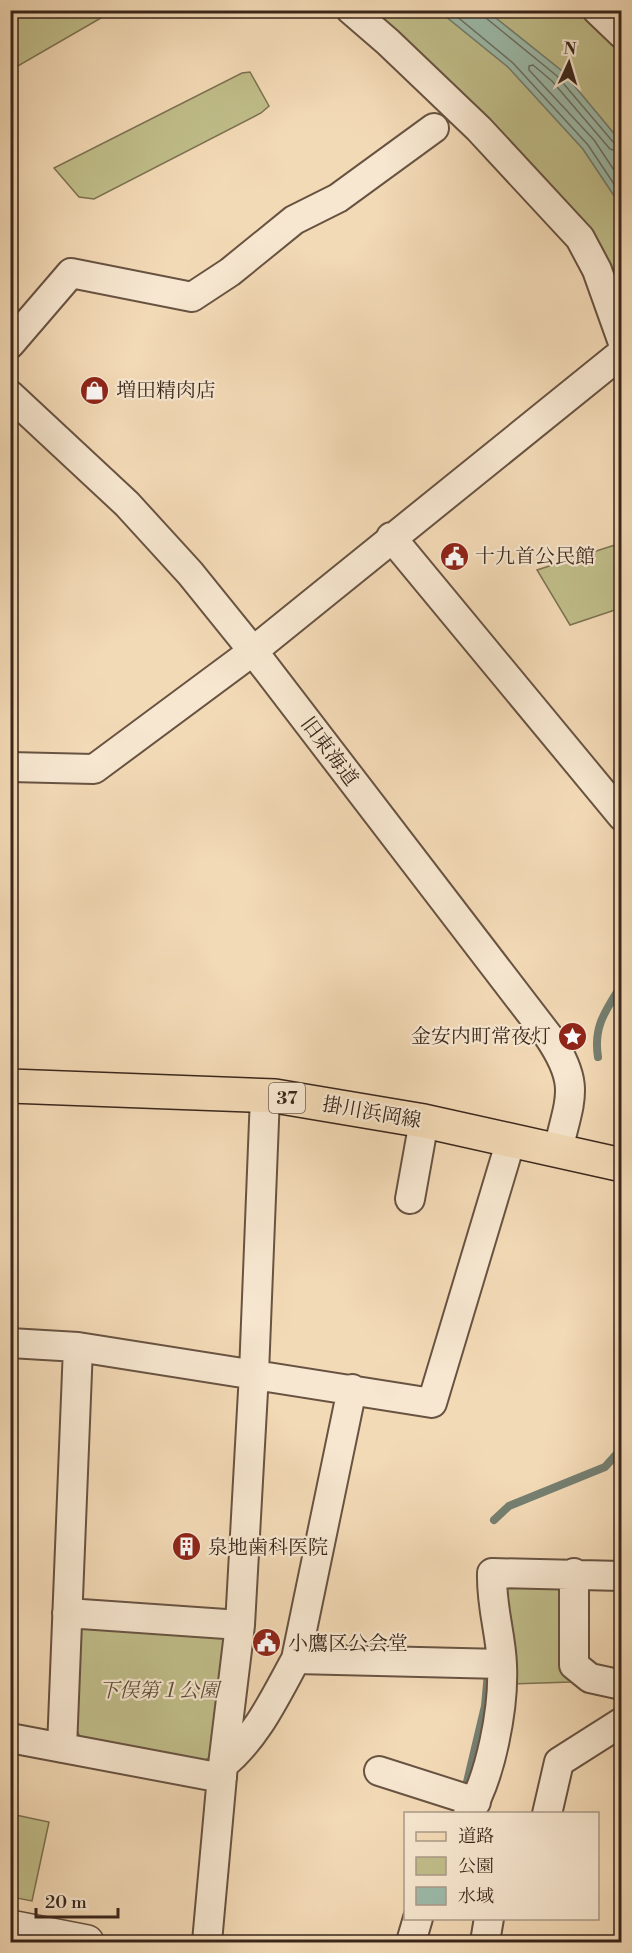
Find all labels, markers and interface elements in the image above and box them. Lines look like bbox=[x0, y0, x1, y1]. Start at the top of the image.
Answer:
north arrow bbox=[539, 33, 599, 93]
text: N bbox=[563, 39, 577, 59]
shop icon: 増田精肉店 bbox=[79, 374, 111, 406]
place label: 増田精肉店 bbox=[116, 379, 216, 404]
public building icon: 十九首公民館 bbox=[438, 540, 470, 572]
place label: 十九首公民館 bbox=[475, 545, 595, 570]
street label: 旧東海道 bbox=[295, 712, 363, 791]
place icon: 金安内町常夜灯 bbox=[556, 1020, 588, 1052]
place label: 金安内町常夜灯 bbox=[411, 1025, 551, 1050]
road number: 37 bbox=[269, 1083, 305, 1113]
street label: 掛川浜岡線 bbox=[320, 1092, 423, 1134]
building icon: 泉地歯科医院 bbox=[171, 1531, 203, 1563]
place label: 泉地歯科医院 bbox=[208, 1536, 328, 1561]
public building icon: 小鷹区公会堂 bbox=[251, 1627, 283, 1659]
place label: 小鷹区公会堂 bbox=[288, 1632, 408, 1657]
park label: 下俣第１公園 bbox=[99, 1679, 222, 1704]
legend bbox=[404, 1812, 599, 1920]
text: 道路 bbox=[458, 1825, 494, 1848]
text: 公園 bbox=[458, 1855, 494, 1878]
scale bar bbox=[36, 1881, 118, 1919]
text: 水域 bbox=[458, 1885, 494, 1908]
text: 20 m bbox=[45, 1891, 87, 1914]

